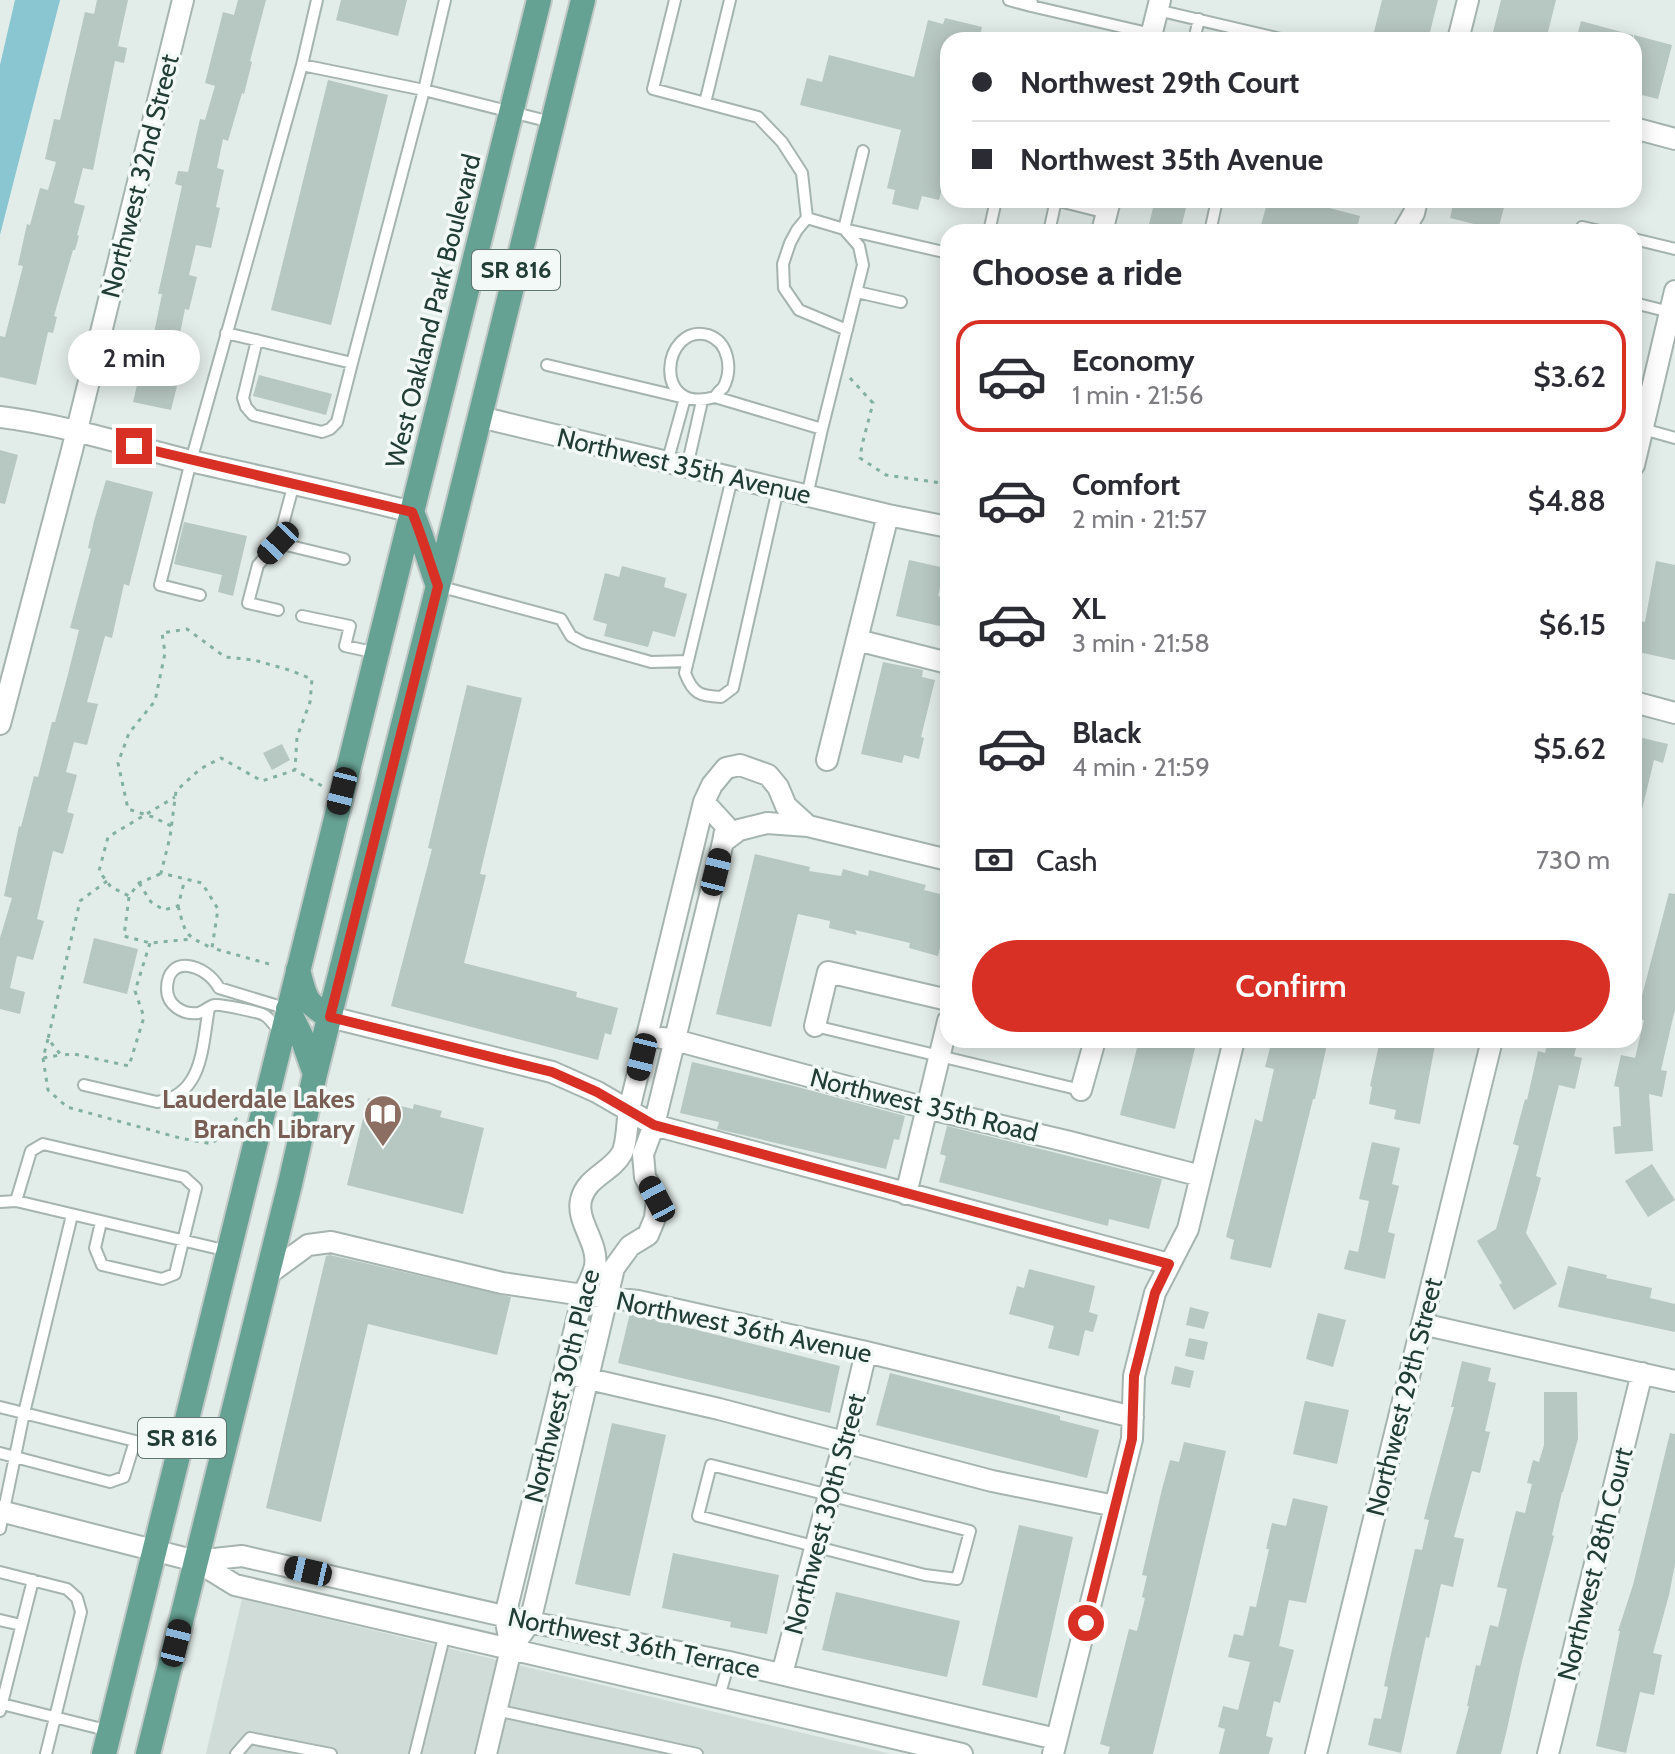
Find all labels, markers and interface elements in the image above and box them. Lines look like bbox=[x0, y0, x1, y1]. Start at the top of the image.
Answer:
street label: Northwest 32nd Street bbox=[94, 51, 186, 301]
text: Northwest 29th Court bbox=[1020, 64, 1299, 101]
text: Northwest 35th Avenue bbox=[1020, 141, 1323, 178]
street label: West Oakland Park Boulevard bbox=[378, 151, 488, 471]
road number: SR 816 bbox=[472, 250, 560, 290]
text: Choose a ride bbox=[972, 250, 1182, 294]
callout: 2 min bbox=[68, 330, 200, 386]
icon: car bbox=[976, 340, 1048, 412]
text: 2 min bbox=[103, 342, 165, 374]
text: Economy bbox=[1072, 342, 1195, 379]
text: $3.62 bbox=[1533, 358, 1606, 395]
text: 1 min · 21:56 bbox=[1072, 379, 1203, 411]
street label: Northwest 35th Avenue bbox=[554, 421, 814, 511]
route end bbox=[116, 428, 152, 464]
icon: car bbox=[976, 464, 1048, 536]
text: Comfort bbox=[1072, 466, 1180, 503]
text: $4.88 bbox=[1528, 482, 1606, 519]
text: 2 min · 21:57 bbox=[1072, 503, 1207, 535]
car bbox=[253, 517, 303, 569]
icon: car bbox=[976, 588, 1048, 660]
text: XL bbox=[1072, 590, 1106, 627]
text: $6.15 bbox=[1539, 606, 1606, 643]
text: 3 min · 21:58 bbox=[1072, 627, 1210, 659]
icon: car bbox=[976, 712, 1048, 784]
text: Black bbox=[1072, 714, 1142, 751]
text: $5.62 bbox=[1533, 730, 1606, 767]
text: 4 min · 21:59 bbox=[1072, 751, 1210, 783]
car bbox=[325, 765, 359, 817]
icon: cash bbox=[972, 838, 1016, 882]
text: Cash bbox=[1036, 842, 1098, 879]
text: 730 m bbox=[1536, 844, 1610, 876]
car bbox=[699, 846, 733, 898]
button: Confirm bbox=[972, 940, 1610, 1032]
car bbox=[625, 1031, 659, 1083]
street label: Northwest 35th Road bbox=[807, 1061, 1041, 1149]
place label: Lauderdale Lakes Branch Library bbox=[162, 1083, 355, 1145]
library icon: Lauderdale Lakes Branch Library bbox=[362, 1093, 404, 1148]
car bbox=[635, 1172, 679, 1226]
street label: Northwest 30th Place bbox=[517, 1266, 607, 1506]
street label: Northwest 29th Street bbox=[1359, 1274, 1449, 1519]
street label: Northwest 36th Avenue bbox=[613, 1284, 875, 1370]
street label: Northwest 30th Street bbox=[777, 1390, 873, 1638]
road number: SR 816 bbox=[138, 1418, 226, 1458]
street label: Northwest 28th Court bbox=[1551, 1444, 1640, 1684]
car bbox=[282, 1554, 334, 1588]
street label: Northwest 36th Terrace bbox=[505, 1601, 763, 1685]
route start bbox=[1068, 1605, 1104, 1641]
car bbox=[159, 1617, 193, 1669]

